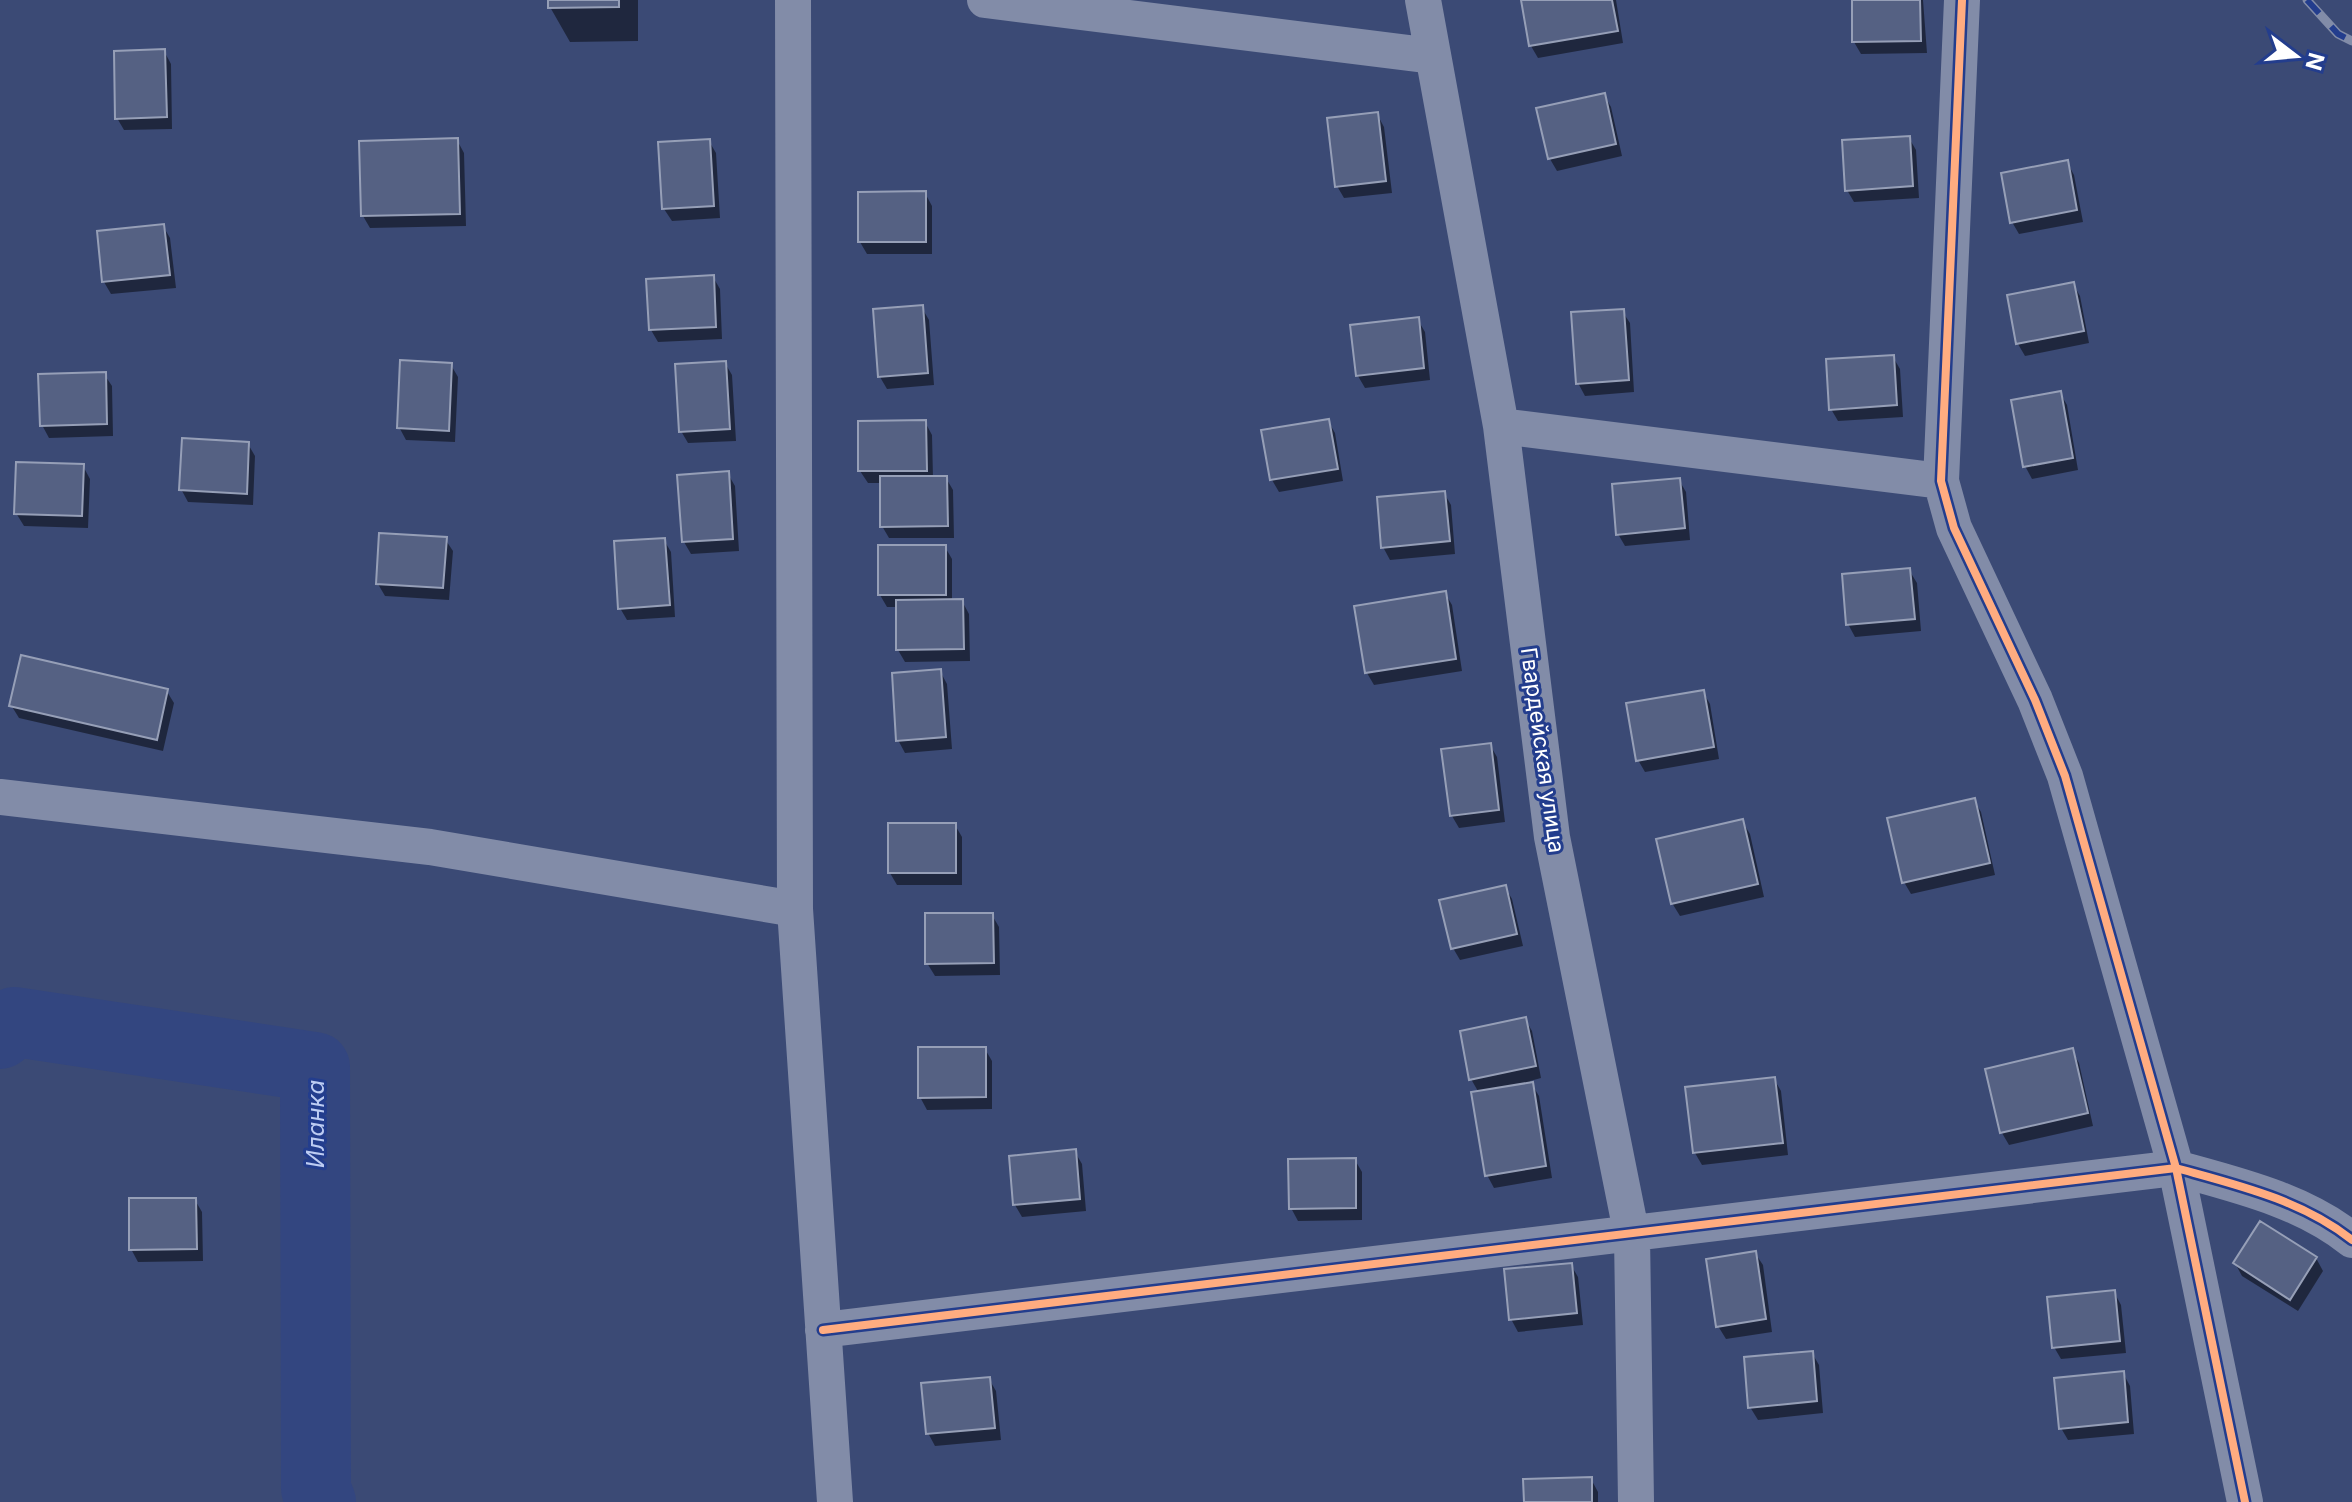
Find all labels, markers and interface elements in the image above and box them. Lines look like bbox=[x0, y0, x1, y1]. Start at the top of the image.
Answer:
north arrow bbox=[2256, 16, 2336, 96]
text: N bbox=[2300, 50, 2330, 73]
street label: Гвардейская улица bbox=[1516, 646, 1570, 854]
water label: Иланка bbox=[301, 1080, 330, 1168]

